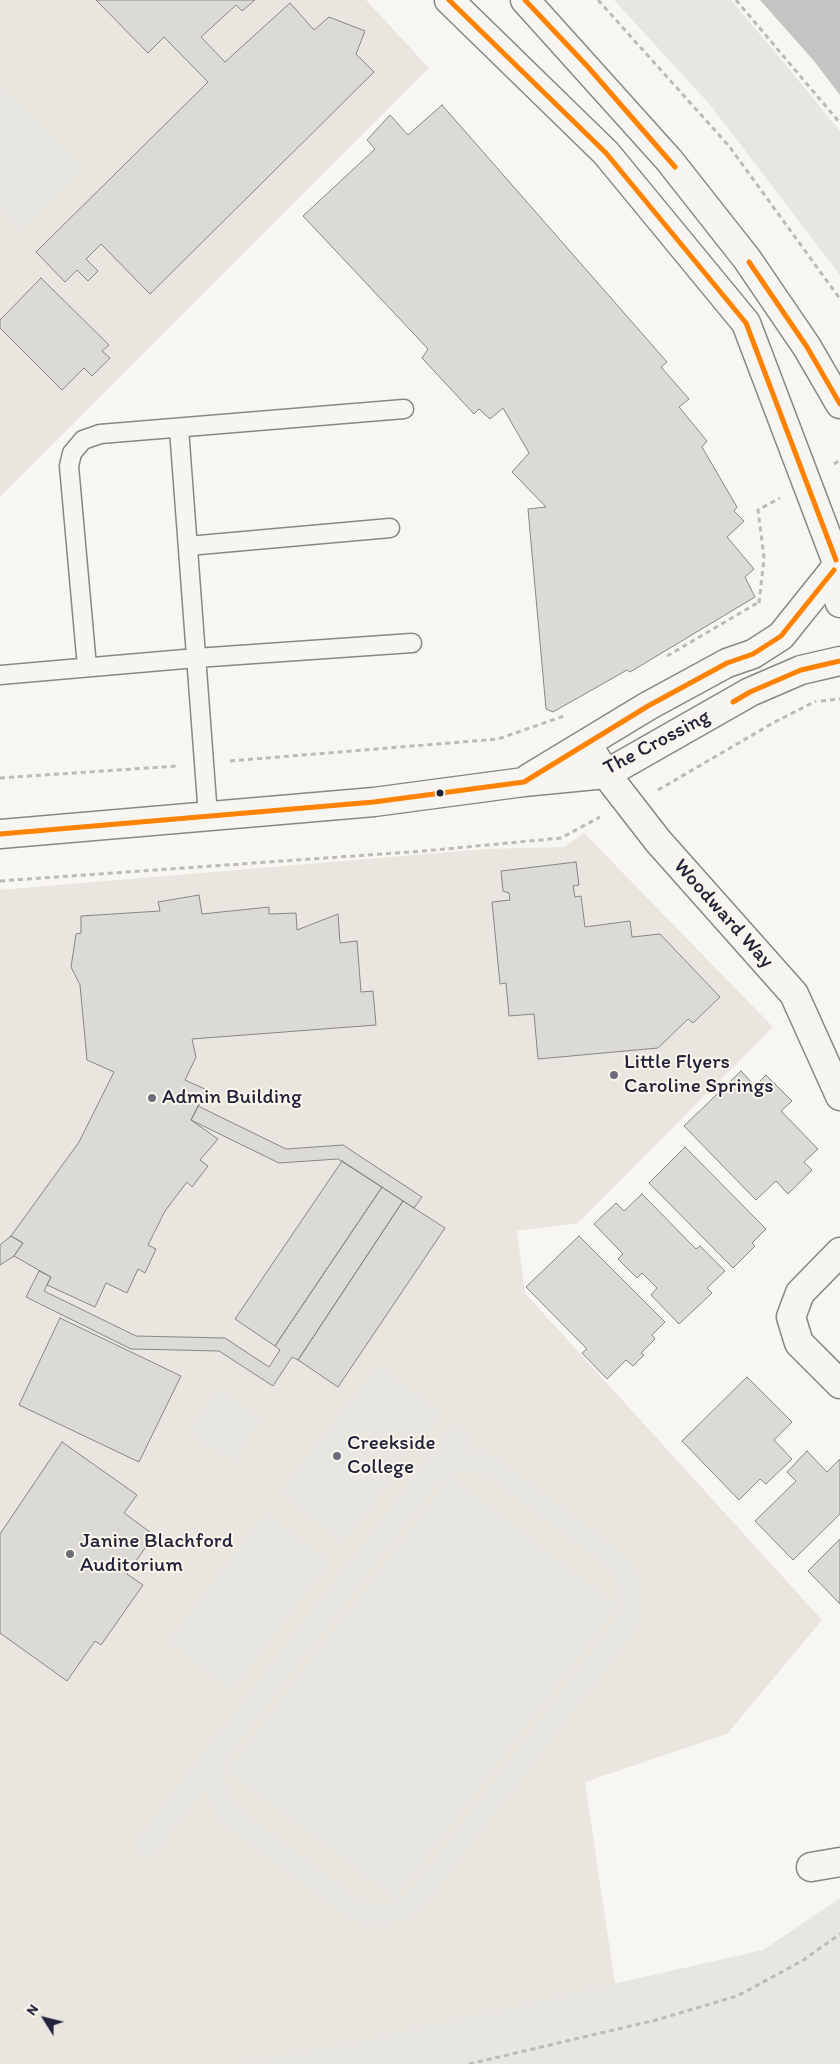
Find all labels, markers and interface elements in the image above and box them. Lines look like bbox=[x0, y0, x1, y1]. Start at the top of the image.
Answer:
street label: The Crossing bbox=[599, 704, 715, 782]
unlabelled marker bbox=[435, 788, 445, 798]
street label: Woodward Way bbox=[667, 854, 779, 974]
place label: Little Flyers Caroline Springs bbox=[624, 1050, 774, 1100]
marker: Little Flyers Caroline Springs bbox=[608, 1069, 620, 1081]
place label: Admin Building bbox=[162, 1085, 302, 1111]
marker: Admin Building bbox=[146, 1092, 158, 1104]
place label: Creekside College bbox=[347, 1431, 436, 1481]
marker: Creekside College bbox=[331, 1450, 343, 1462]
place label: Janine Blachford Auditorium bbox=[80, 1529, 233, 1579]
marker: Janine Blachford Auditorium bbox=[64, 1548, 76, 1560]
north arrow bbox=[20, 1994, 70, 2044]
text: N bbox=[23, 2001, 42, 2019]

